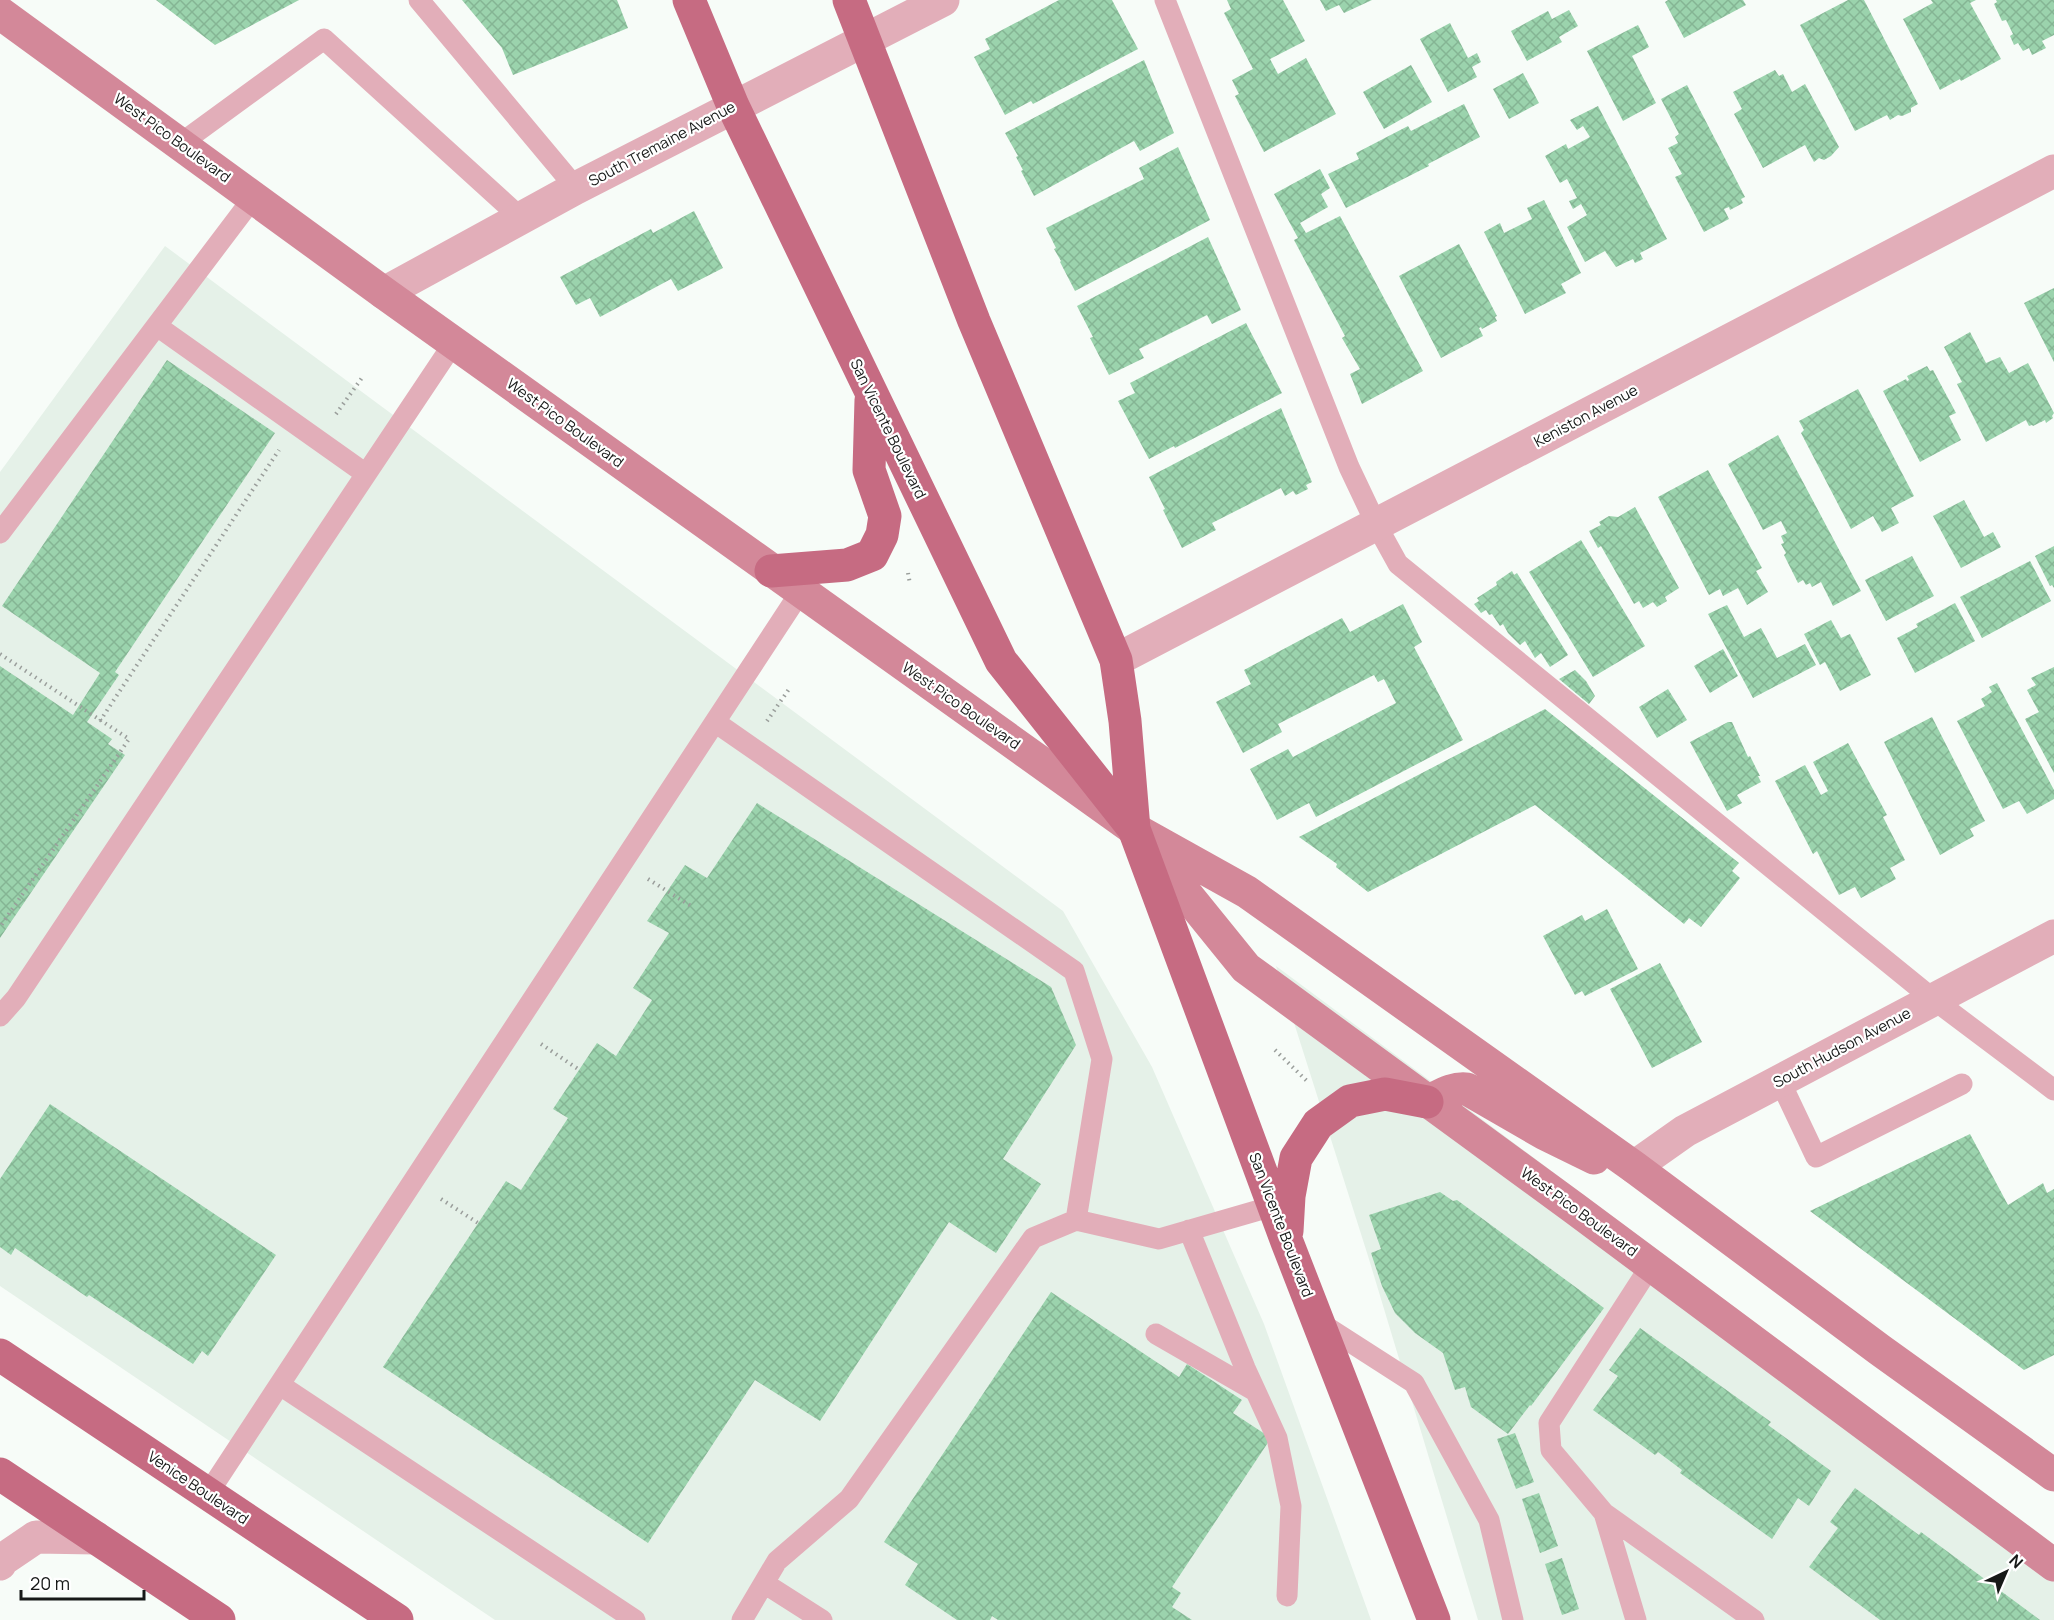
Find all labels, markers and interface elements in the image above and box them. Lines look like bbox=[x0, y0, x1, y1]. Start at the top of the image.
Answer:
street label: West Pico Boulevard bbox=[110, 88, 235, 187]
street label: South Tremaine Avenue bbox=[585, 96, 739, 191]
street label: San Vicente Boulevard bbox=[845, 355, 931, 502]
street label: West Pico Boulevard bbox=[503, 373, 628, 472]
street label: Keniston Avenue bbox=[1530, 379, 1642, 452]
street label: West Pico Boulevard bbox=[898, 657, 1025, 754]
street label: South Hudson Avenue bbox=[1769, 1002, 1914, 1093]
street label: San Vicente Boulevard bbox=[1244, 1149, 1319, 1300]
street label: West Pico Boulevard bbox=[1517, 1162, 1642, 1261]
street label: Venice Boulevard bbox=[144, 1446, 253, 1529]
north arrow bbox=[1976, 1542, 2036, 1602]
text: N bbox=[2005, 1549, 2028, 1573]
scale bar bbox=[21, 1563, 144, 1601]
text: 20 m bbox=[30, 1571, 70, 1595]

